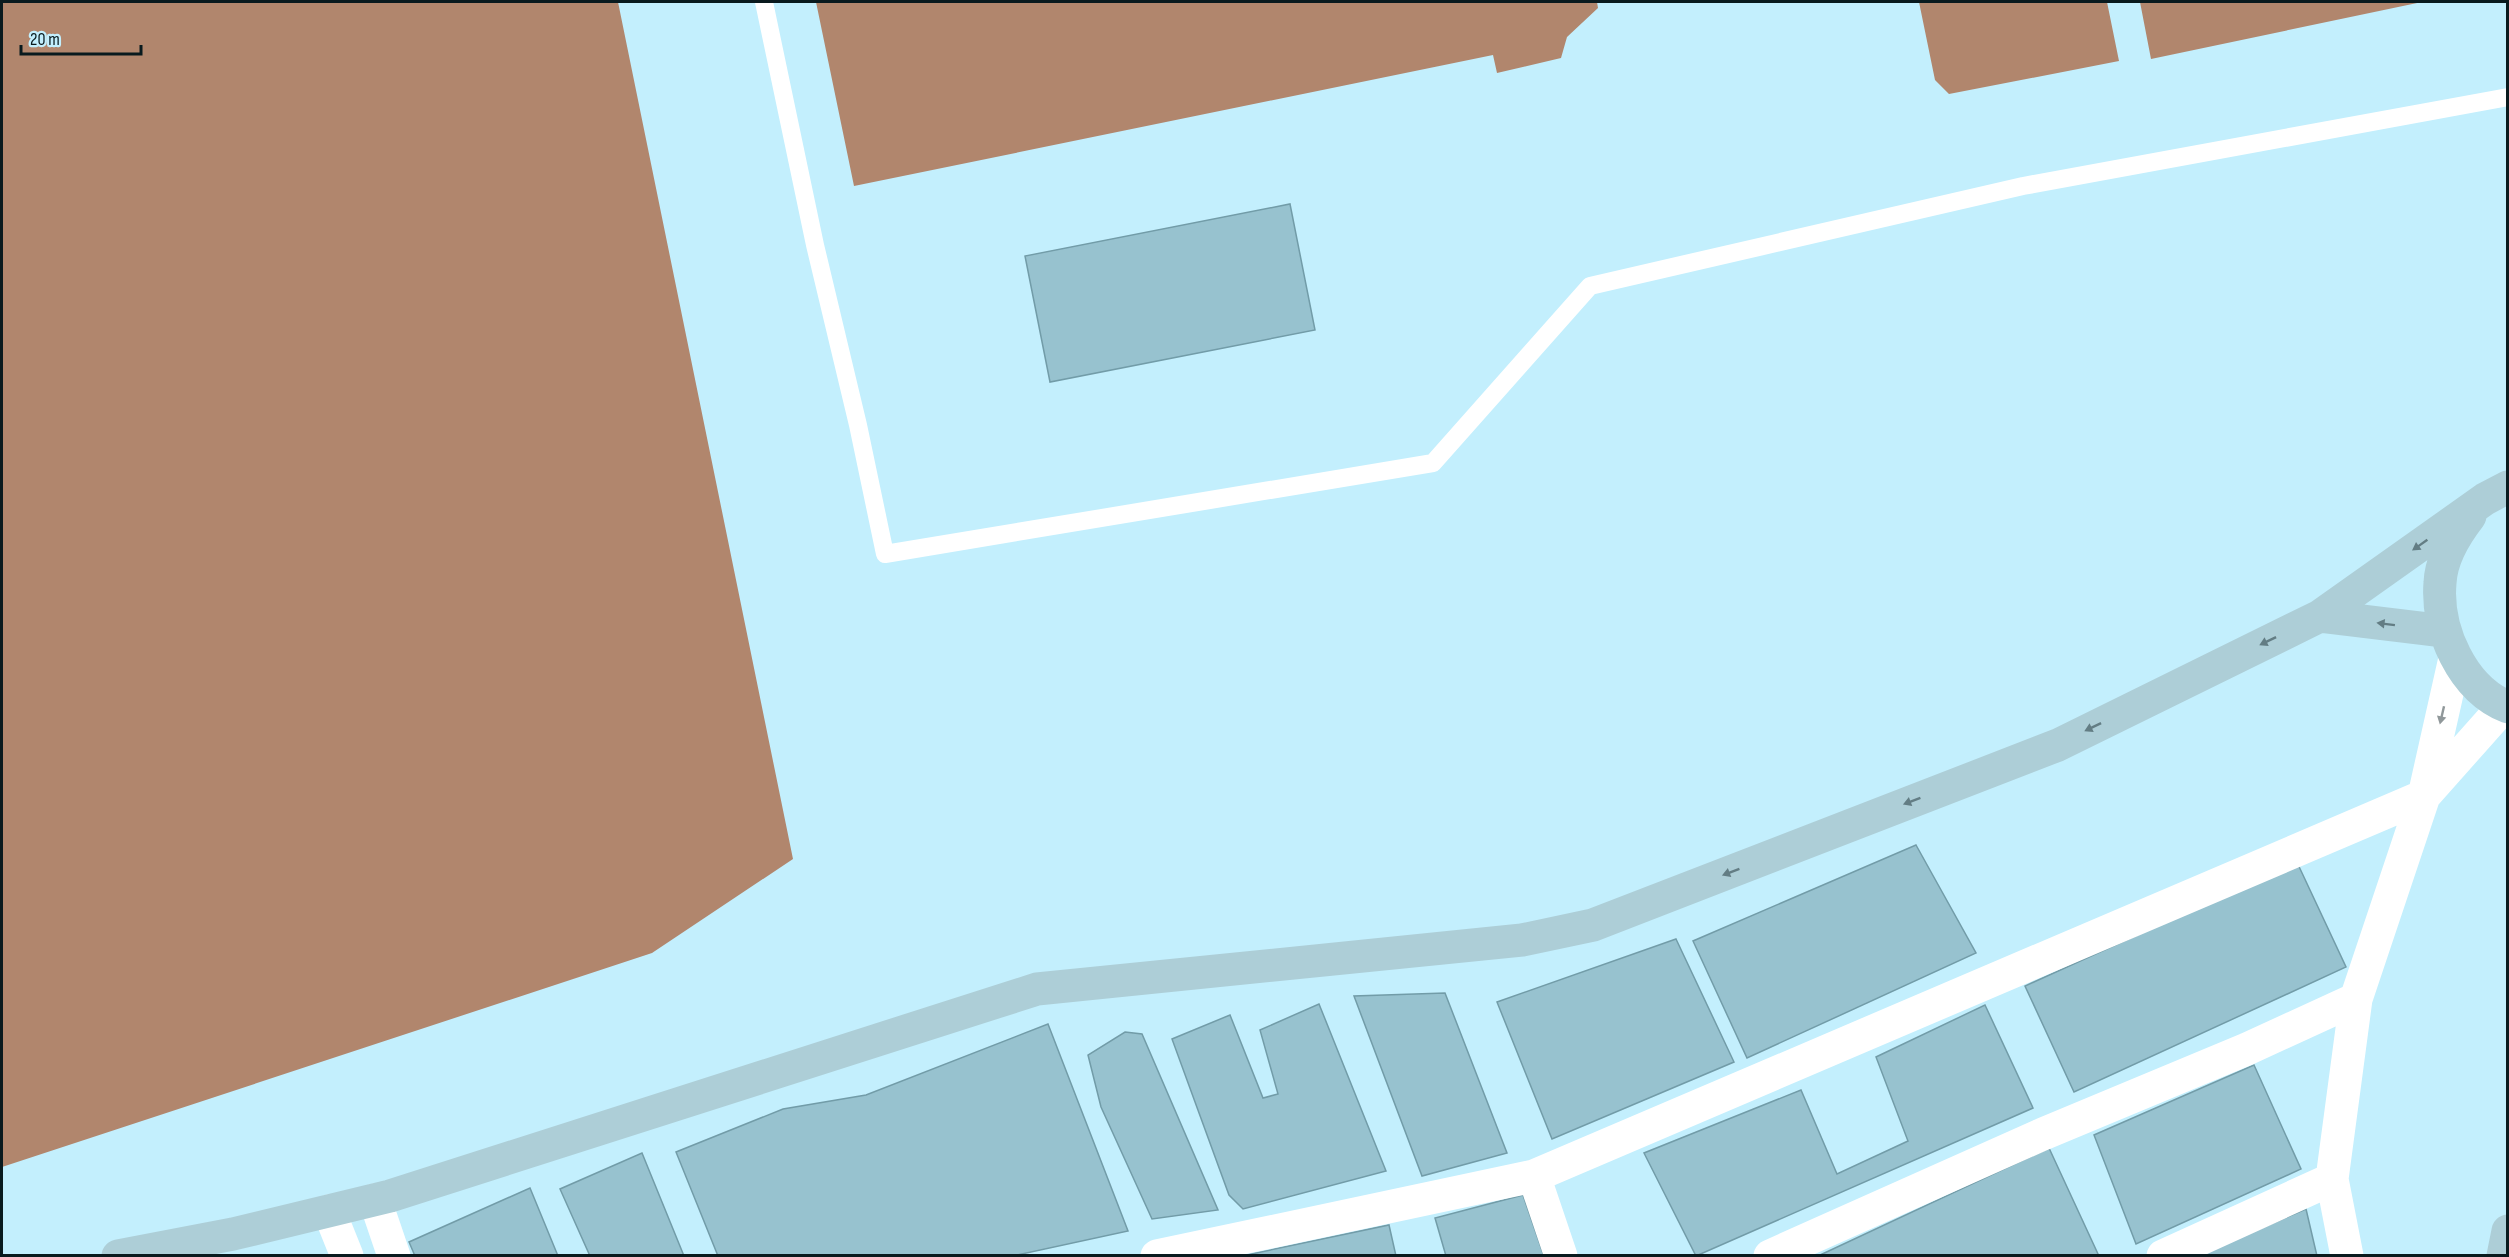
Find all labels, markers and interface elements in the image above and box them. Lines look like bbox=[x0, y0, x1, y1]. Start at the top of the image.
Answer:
scale bar bbox=[21, 18, 141, 56]
text: 20 m bbox=[30, 29, 60, 50]
one-way arrow bbox=[2413, 539, 2429, 551]
one-way arrow bbox=[2376, 619, 2395, 629]
one-way arrow bbox=[2259, 637, 2276, 646]
one-way arrow bbox=[2437, 706, 2447, 724]
one-way arrow bbox=[2084, 723, 2101, 732]
one-way arrow bbox=[1903, 796, 1921, 806]
one-way arrow bbox=[1721, 867, 1739, 877]

